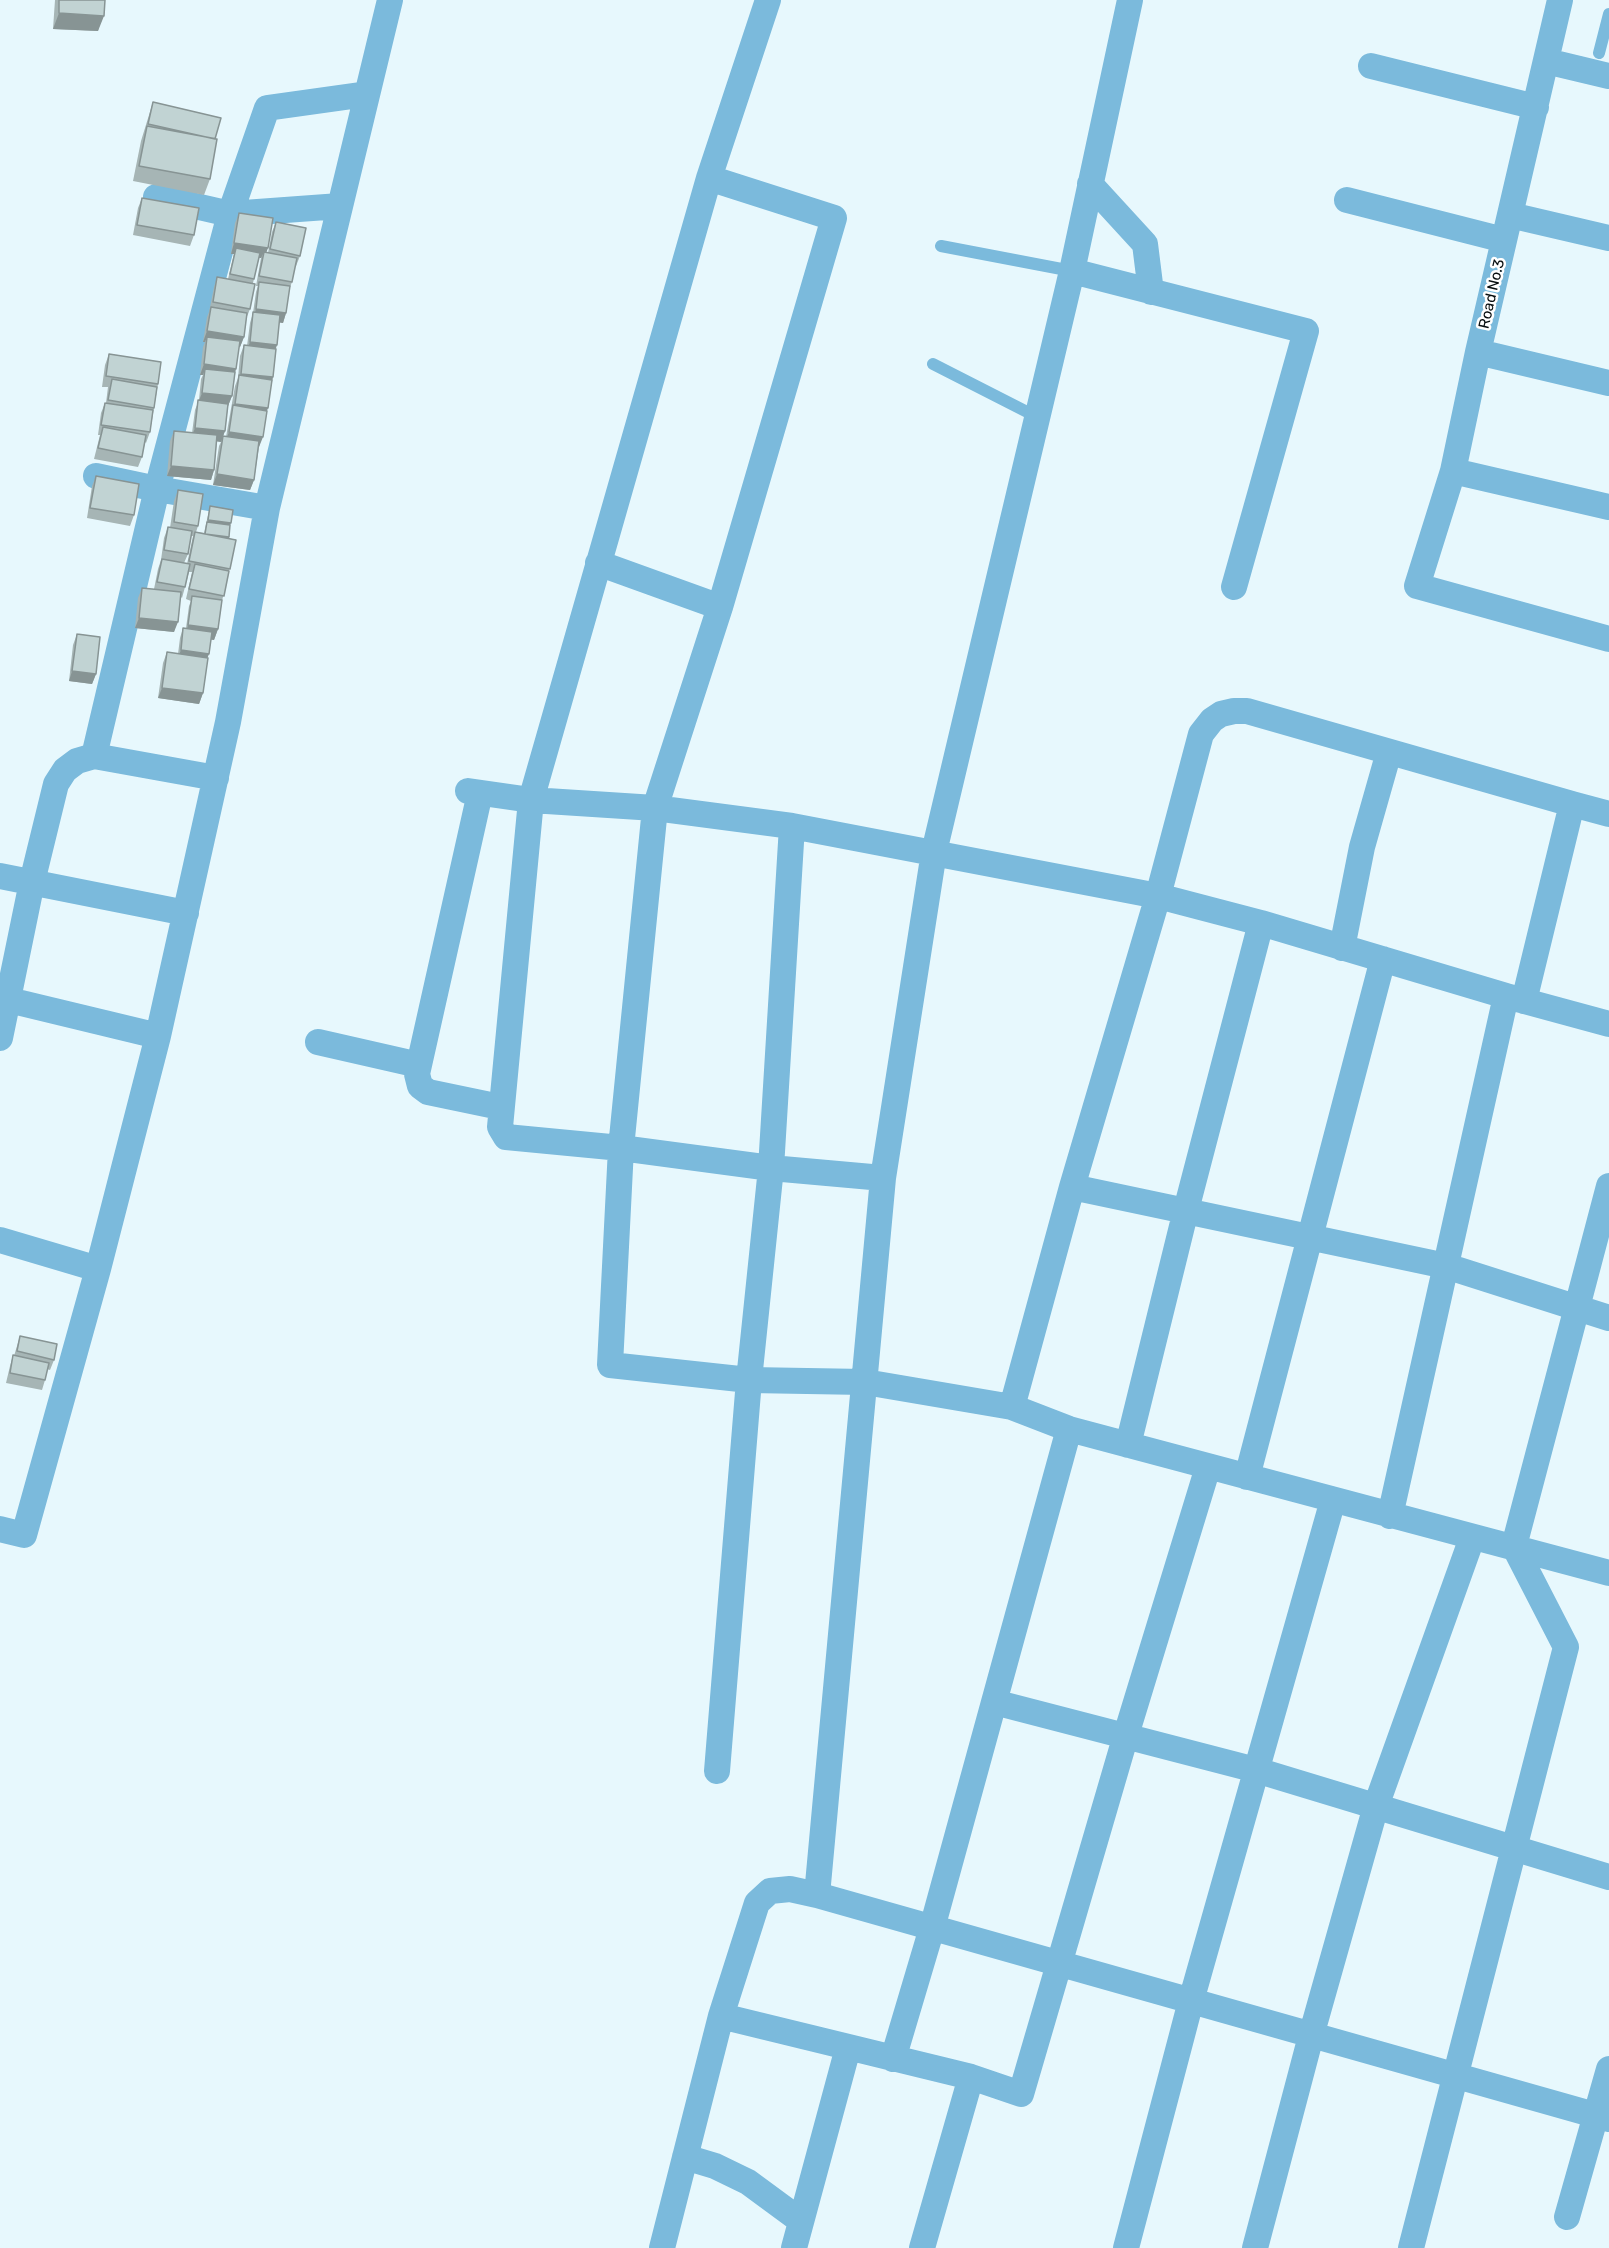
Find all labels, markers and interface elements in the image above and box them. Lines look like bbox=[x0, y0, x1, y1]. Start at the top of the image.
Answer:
street label: Road No.3 bbox=[1475, 257, 1509, 331]

